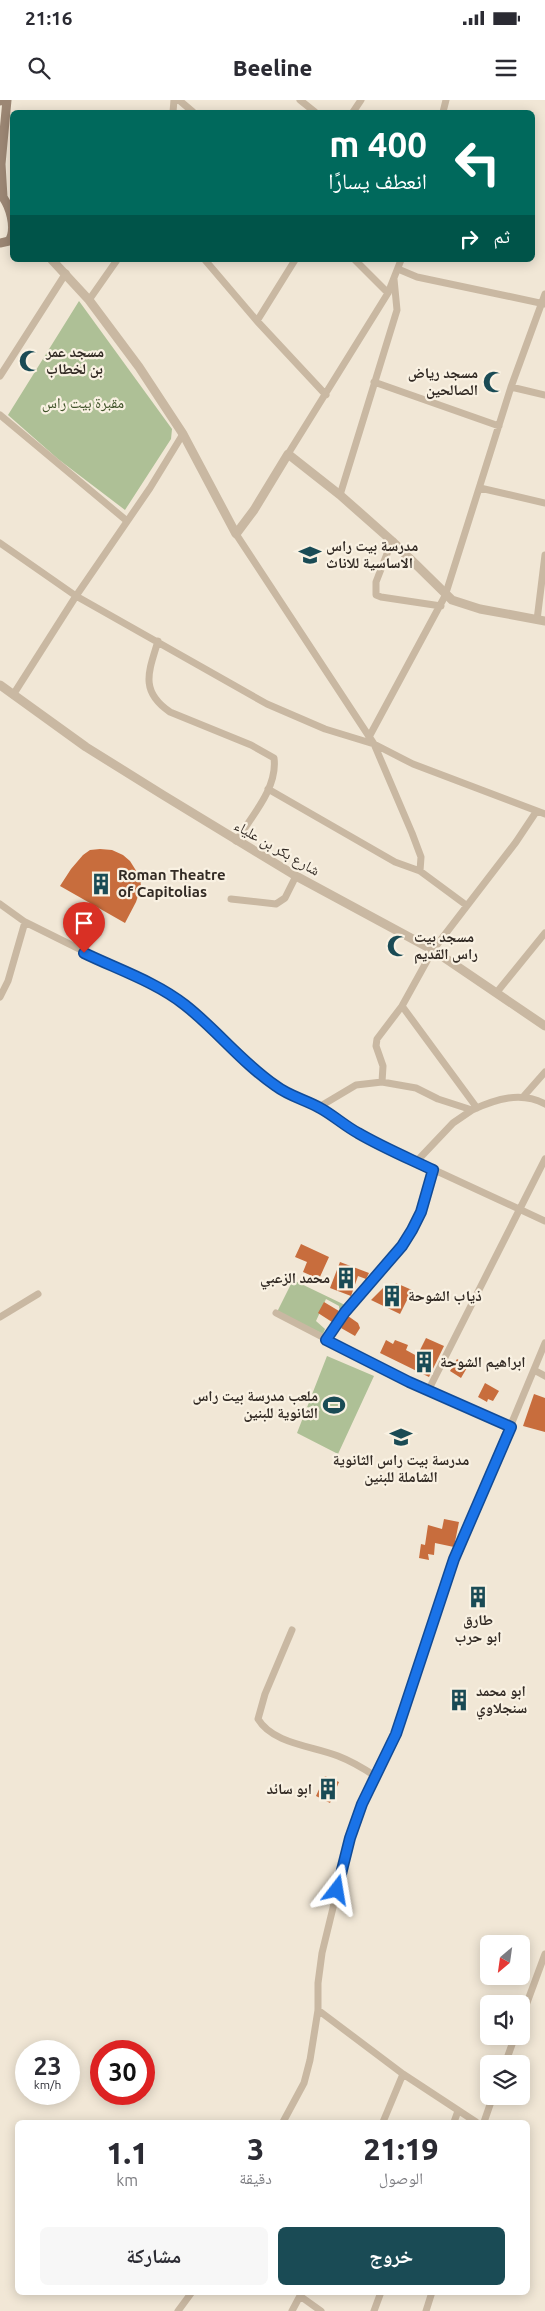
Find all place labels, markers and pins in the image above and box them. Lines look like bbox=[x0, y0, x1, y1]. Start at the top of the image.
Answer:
place label: مسجد عمر بن لخطاب bbox=[45, 343, 104, 378]
mosque icon: مسجد عمر بن لخطاب bbox=[17, 348, 43, 374]
place label: مسجد رياض الصالحين bbox=[408, 364, 478, 399]
mosque icon: مسجد رياض الصالحين bbox=[481, 369, 507, 395]
place label: مدرسة بيت راس الاساسية للاناث bbox=[326, 537, 418, 571]
school or university icon: مدرسة بيت راس الاساسية للاناث bbox=[297, 542, 323, 568]
place label: Roman Theatre of Capitolias bbox=[118, 866, 226, 900]
building icon: Roman Theatre of Capitolias bbox=[88, 871, 114, 897]
pin bbox=[63, 902, 105, 953]
place label: مسجد بيت راس القديم bbox=[414, 928, 478, 964]
mosque icon: مسجد بيت راس القديم bbox=[385, 933, 411, 959]
building icon: محمد الزعبي bbox=[333, 1265, 359, 1291]
place label: محمد الزعبي bbox=[260, 1269, 330, 1290]
building icon: ذياب الشوحة bbox=[379, 1283, 405, 1309]
place label: ذياب الشوحة bbox=[408, 1287, 482, 1305]
building icon: ابراهيم الشوحة bbox=[411, 1349, 437, 1375]
place label: ابراهيم الشوحة bbox=[440, 1353, 526, 1372]
place label: ملعب مدرسة بيت راس الثانوية للبنين bbox=[192, 1387, 318, 1422]
sports icon: ملعب مدرسة بيت راس الثانوية للبنين bbox=[321, 1392, 347, 1418]
school or university icon: مدرسة بيت راس الثانوية الشاملة للبنين bbox=[388, 1424, 414, 1450]
place label: مدرسة بيت راس الثانوية الشاملة للبنين bbox=[333, 1451, 469, 1486]
building icon: طارق ابو حرب bbox=[465, 1584, 491, 1610]
place label: طارق ابو حرب bbox=[454, 1611, 502, 1646]
place label: ابو محمد سنجلاوي bbox=[476, 1682, 527, 1720]
building icon: ابو محمد سنجلاوي bbox=[446, 1687, 472, 1713]
building icon: ابو سائد bbox=[315, 1776, 341, 1802]
place label: ابو سائد bbox=[267, 1780, 312, 1798]

